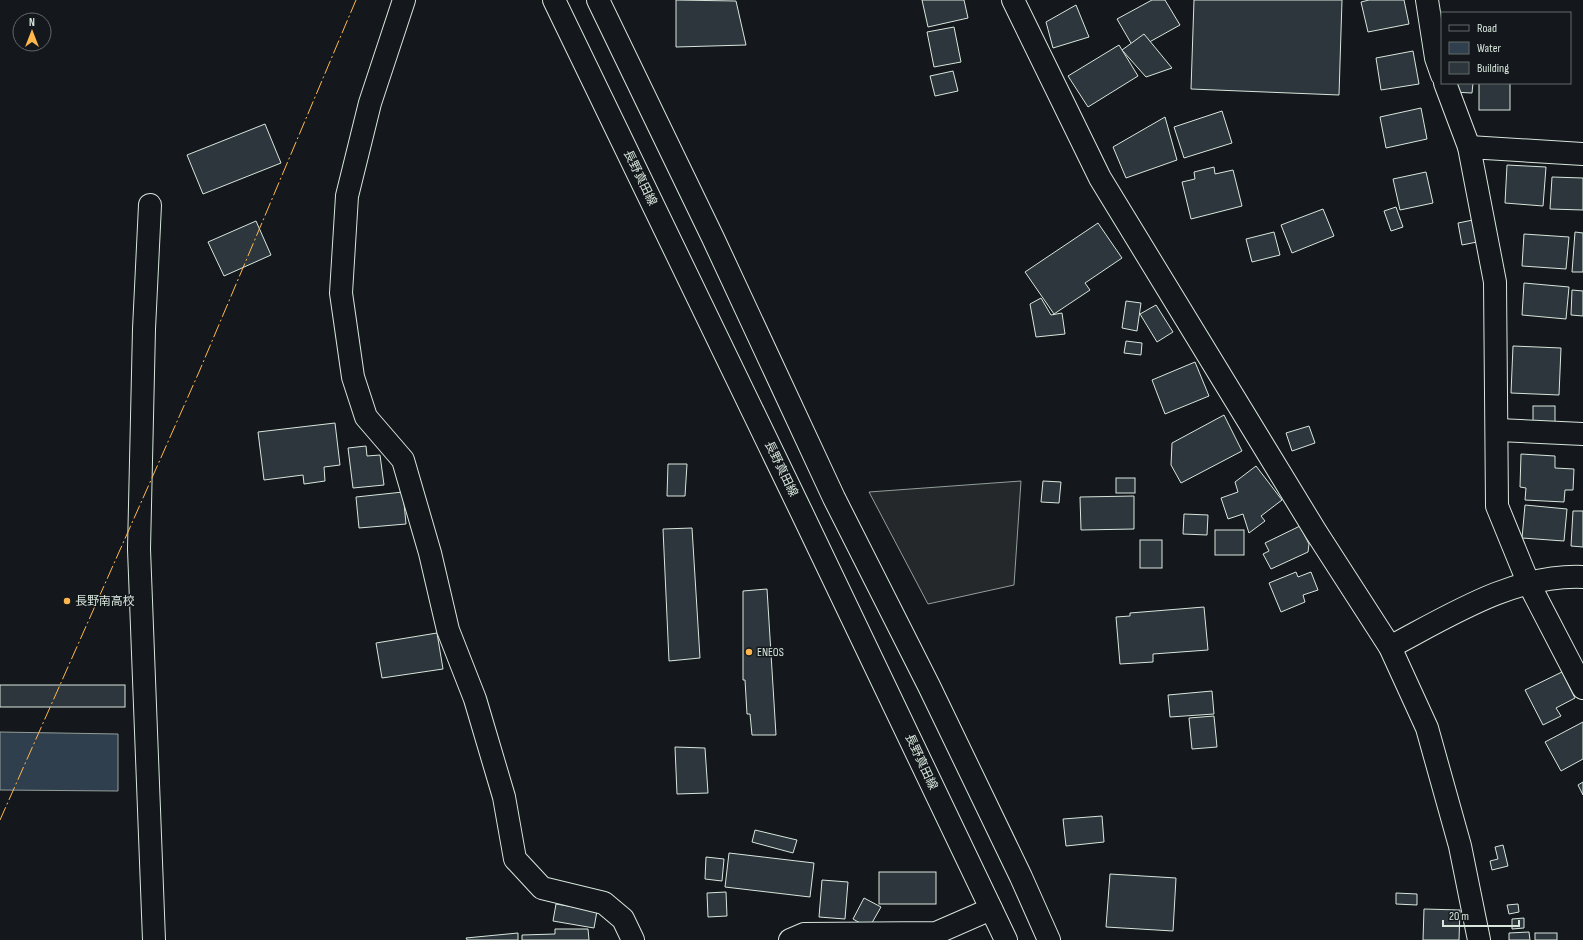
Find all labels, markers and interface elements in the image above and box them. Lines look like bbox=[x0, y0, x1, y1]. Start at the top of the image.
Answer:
north arrow bbox=[12, 12, 52, 52]
legend bbox=[1441, 12, 1571, 84]
text: N bbox=[29, 16, 35, 29]
text: Road bbox=[1477, 21, 1497, 36]
text: Water bbox=[1477, 41, 1501, 56]
text: Building bbox=[1477, 61, 1509, 76]
street label: 長野真田線 bbox=[620, 148, 660, 208]
street label: 長野真田線 bbox=[761, 439, 801, 499]
place label: 長野南高校 bbox=[75, 594, 135, 609]
marker: 長野南高校 bbox=[62, 596, 72, 606]
place label: ENEOS bbox=[757, 645, 784, 660]
marker: ENEOS bbox=[744, 647, 754, 657]
street label: 長野真田線 bbox=[902, 732, 940, 792]
scale bar bbox=[1443, 902, 1519, 928]
text: 20 m bbox=[1449, 909, 1469, 924]

